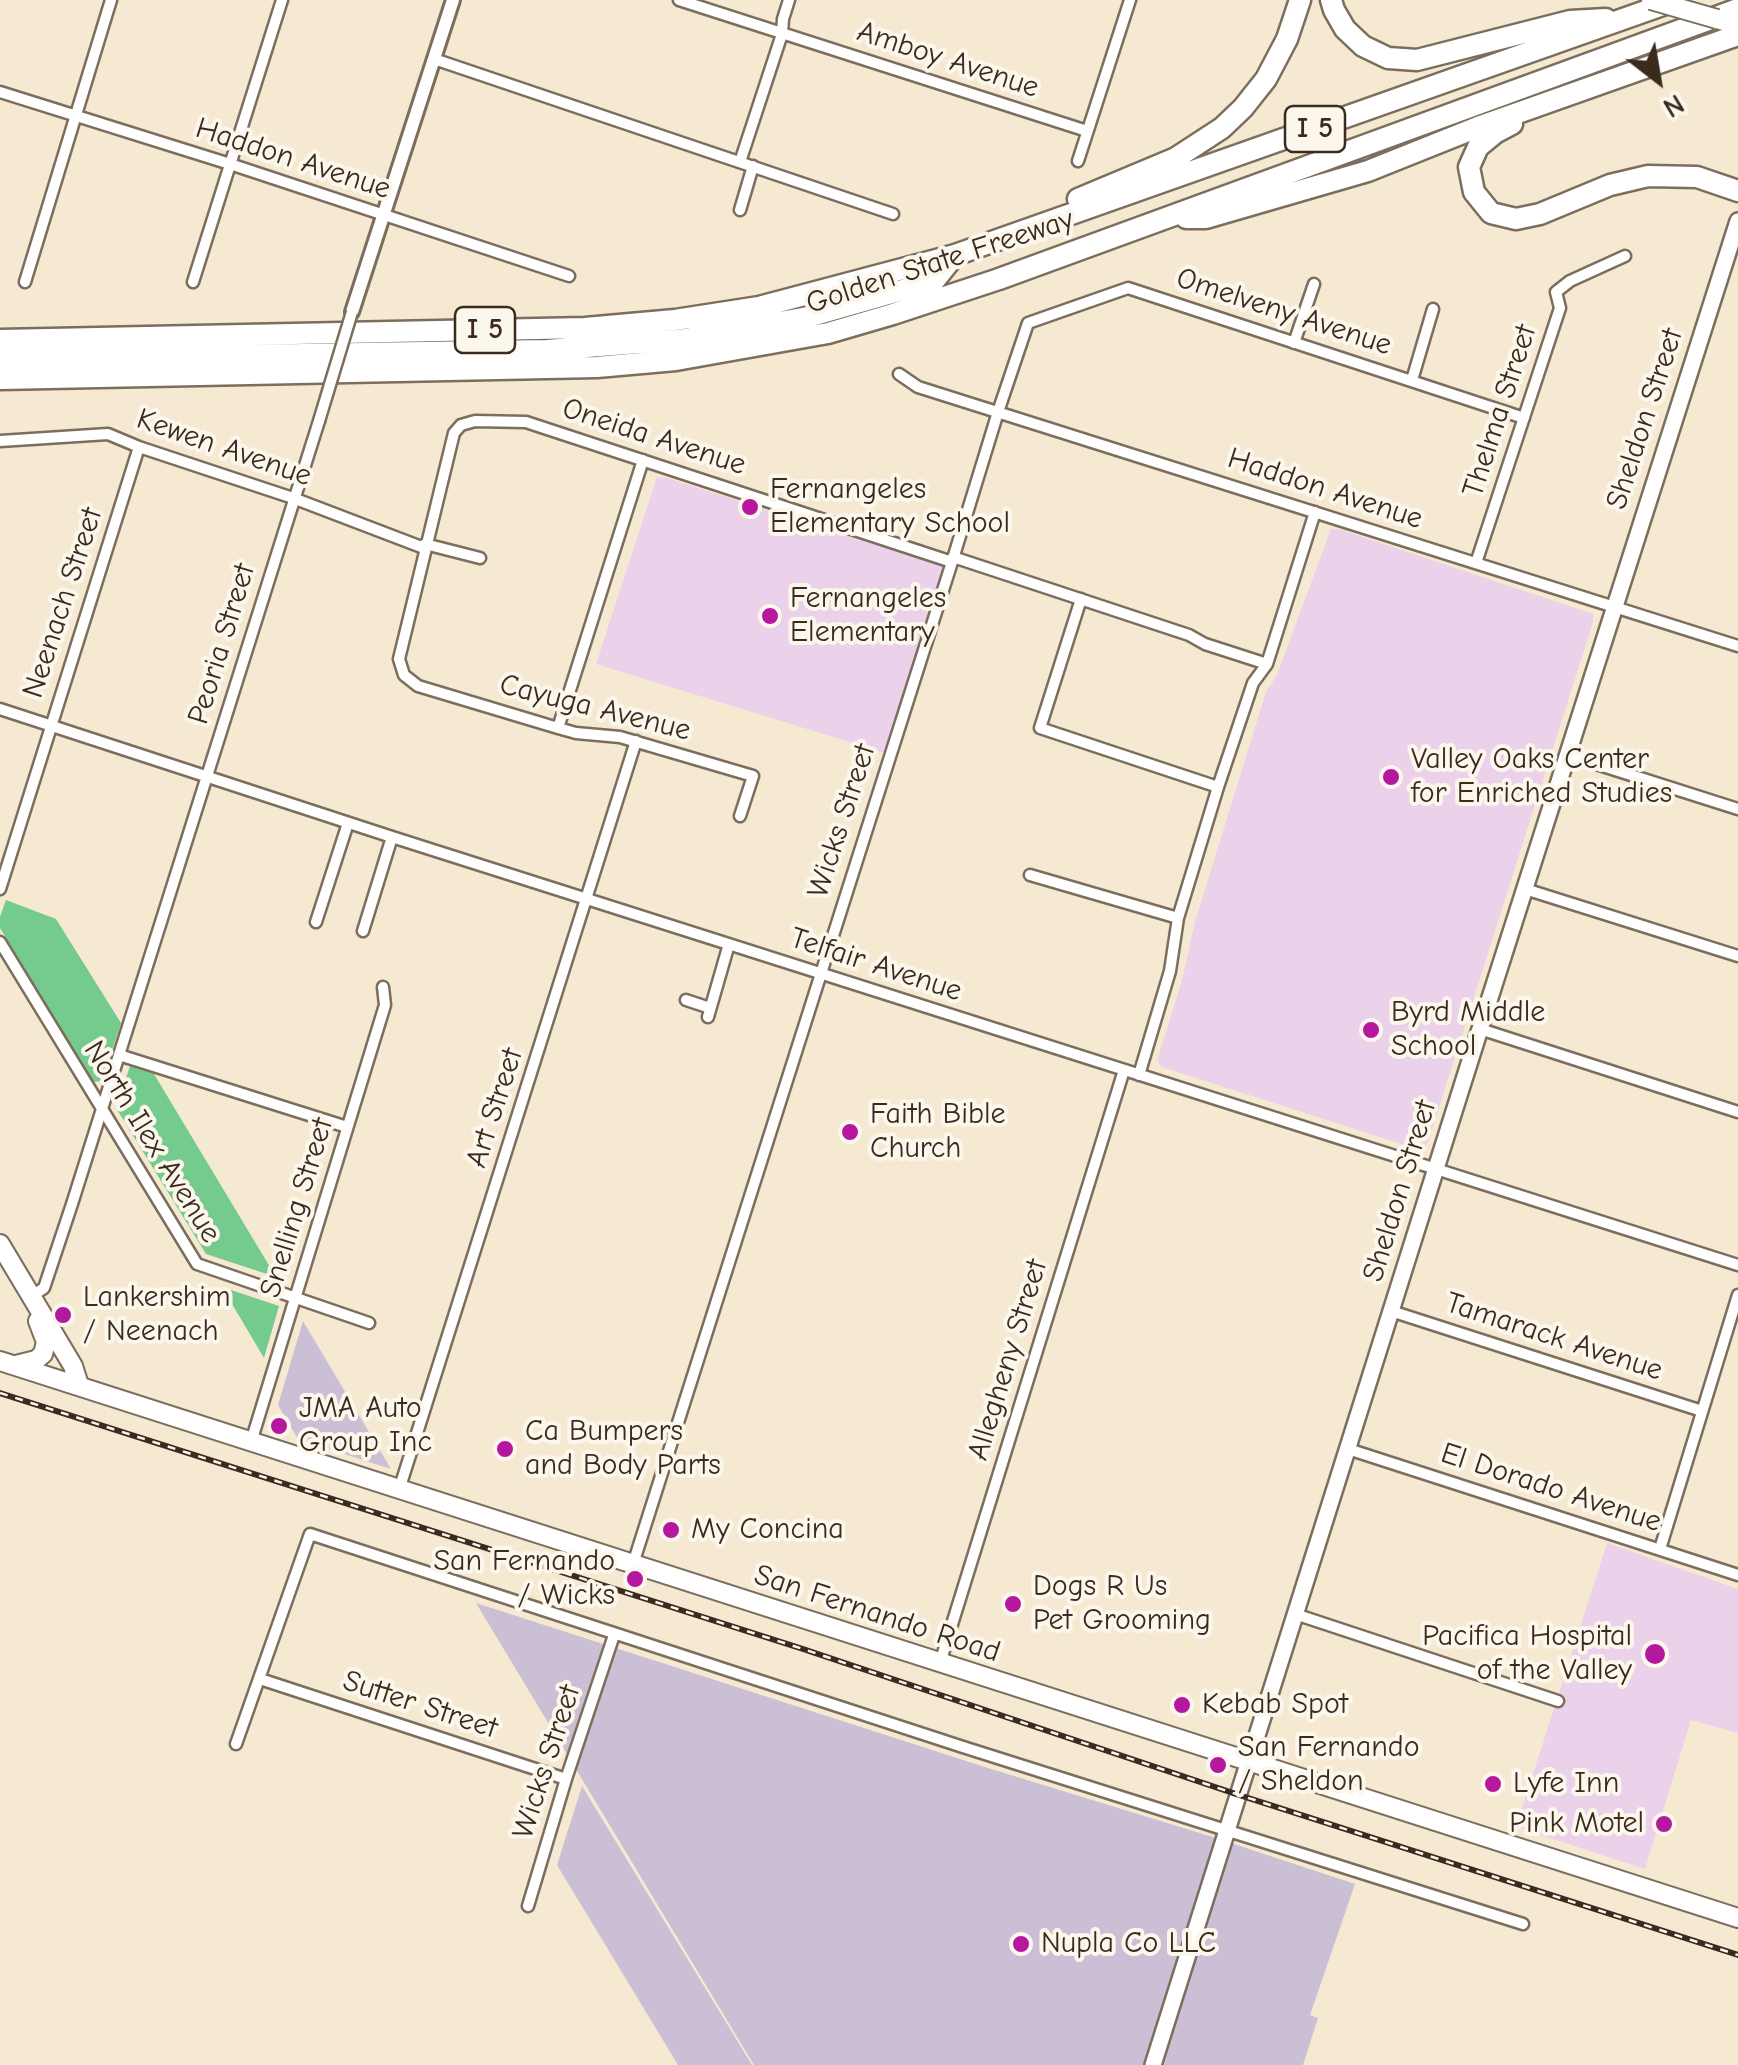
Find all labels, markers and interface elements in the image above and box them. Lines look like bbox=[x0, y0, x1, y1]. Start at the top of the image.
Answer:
street label: Amboy Avenue bbox=[853, 14, 1043, 106]
north arrow bbox=[1608, 30, 1708, 130]
text: N bbox=[1657, 87, 1690, 124]
road number: I 5 bbox=[1285, 106, 1345, 152]
street label: Haddon Avenue bbox=[191, 111, 395, 207]
street label: Golden State Freeway bbox=[802, 202, 1078, 322]
street label: Omelveny Avenue bbox=[1172, 260, 1396, 364]
road number: I 5 bbox=[455, 307, 515, 353]
street label: Thelma Street bbox=[1455, 320, 1545, 502]
street label: Sheldon Street bbox=[1599, 324, 1691, 514]
street label: Oneida Avenue bbox=[558, 390, 750, 484]
street label: Kewen Avenue bbox=[132, 401, 316, 495]
street label: Haddon Avenue bbox=[1223, 441, 1427, 537]
place label: Fernangeles Elementary School bbox=[770, 472, 1010, 542]
marker: Fernangeles Elementary School bbox=[739, 496, 761, 518]
street label: Neenach Street bbox=[15, 503, 111, 703]
street label: Peoria Street bbox=[181, 559, 263, 729]
place label: Fernangeles Elementary bbox=[790, 581, 946, 652]
marker: Fernangeles Elementary bbox=[759, 605, 781, 627]
street label: Cayuga Avenue bbox=[496, 667, 694, 749]
street label: Wicks Street bbox=[800, 740, 884, 902]
place label: Valley Oaks Center for Enriched Studies bbox=[1411, 742, 1672, 812]
marker: Valley Oaks Center for Enriched Studies bbox=[1380, 766, 1402, 788]
street label: Telfair Avenue bbox=[786, 920, 966, 1010]
place label: Byrd Middle School bbox=[1391, 995, 1545, 1066]
marker: Byrd Middle School bbox=[1360, 1019, 1382, 1041]
street label: North Ilex Avenue bbox=[75, 1034, 229, 1250]
street label: Art Street bbox=[459, 1044, 531, 1172]
street label: Sheldon Street bbox=[1355, 1096, 1445, 1286]
place label: Faith Bible Church bbox=[870, 1097, 1006, 1168]
street label: Snelling Street bbox=[253, 1114, 341, 1302]
marker: Faith Bible Church bbox=[839, 1121, 861, 1143]
street label: Allegheny Street bbox=[960, 1255, 1056, 1465]
place label: Lankershim / Neenach bbox=[83, 1280, 231, 1350]
street label: Tamarack Avenue bbox=[1441, 1285, 1667, 1389]
marker: Lankershim / Neenach bbox=[52, 1304, 74, 1326]
place label: JMA Auto Group Inc bbox=[299, 1391, 432, 1462]
place label: Ca Bumpers and Body Parts bbox=[525, 1414, 721, 1484]
marker: JMA Auto Group Inc bbox=[268, 1415, 290, 1437]
street label: El Dorado Avenue bbox=[1436, 1435, 1666, 1541]
marker: Ca Bumpers and Body Parts bbox=[494, 1438, 516, 1460]
place label: My Concina bbox=[691, 1512, 844, 1548]
marker: My Concina bbox=[660, 1519, 682, 1541]
place label: San Fernando / Wicks bbox=[433, 1544, 615, 1614]
street label: San Fernando Road bbox=[750, 1557, 1004, 1671]
marker: San Fernando / Wicks bbox=[624, 1568, 646, 1590]
place label: Dogs R Us Pet Grooming bbox=[1033, 1569, 1211, 1640]
marker: Dogs R Us Pet Grooming bbox=[1002, 1593, 1024, 1615]
place label: Pacifica Hospital of the Valley bbox=[1422, 1619, 1632, 1690]
marker: Pacifica Hospital of the Valley bbox=[1642, 1641, 1668, 1667]
street label: Sutter Street bbox=[338, 1663, 502, 1747]
street label: Wicks Street bbox=[505, 1681, 589, 1843]
place label: Kebab Spot bbox=[1202, 1687, 1348, 1723]
marker: Kebab Spot bbox=[1171, 1694, 1193, 1716]
place label: San Fernando / Sheldon bbox=[1238, 1730, 1420, 1800]
marker: San Fernando / Sheldon bbox=[1207, 1754, 1229, 1776]
place label: Lyfe Inn bbox=[1513, 1766, 1619, 1802]
marker: Lyfe Inn bbox=[1482, 1773, 1504, 1795]
place label: Pink Motel bbox=[1509, 1806, 1644, 1842]
marker: Pink Motel bbox=[1653, 1813, 1675, 1835]
place label: Nupla Co LLC bbox=[1041, 1926, 1216, 1962]
marker: Nupla Co LLC bbox=[1010, 1933, 1032, 1955]

